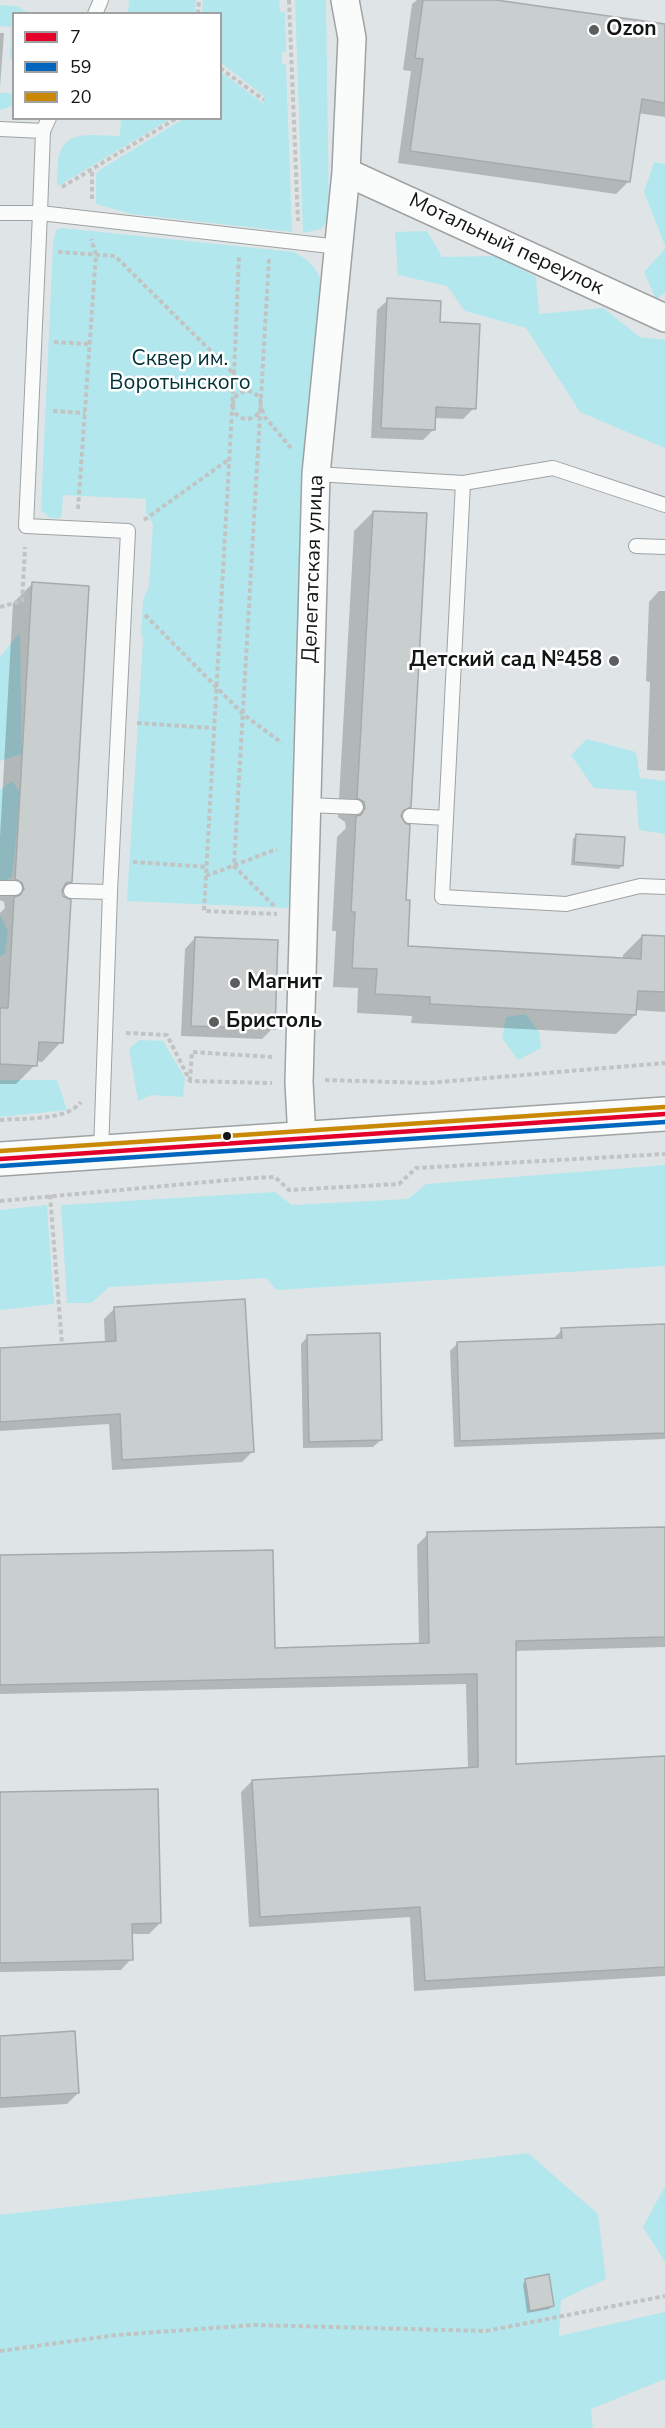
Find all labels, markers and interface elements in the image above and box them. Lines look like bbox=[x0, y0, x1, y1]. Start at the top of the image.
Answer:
legend bbox=[12, 12, 222, 120]
place label: Ozon bbox=[606, 17, 657, 43]
marker: Ozon bbox=[587, 23, 601, 37]
text: 7 bbox=[70, 25, 81, 49]
text: 59 bbox=[70, 55, 92, 79]
text: 20 bbox=[70, 85, 92, 109]
street label: Мотальный переулок bbox=[405, 189, 607, 301]
park label: Сквер им. Воротынского bbox=[109, 347, 251, 397]
street label: Делегатская улица bbox=[298, 474, 330, 664]
place label: Детский сад №458 bbox=[409, 648, 602, 674]
marker: Детский сад №458 bbox=[607, 654, 621, 668]
place label: Магнит bbox=[247, 970, 322, 996]
marker: Магнит bbox=[228, 976, 242, 990]
place label: Бристоль bbox=[226, 1009, 322, 1035]
marker: Бристоль bbox=[207, 1015, 221, 1029]
unlabelled marker bbox=[221, 1130, 233, 1142]

